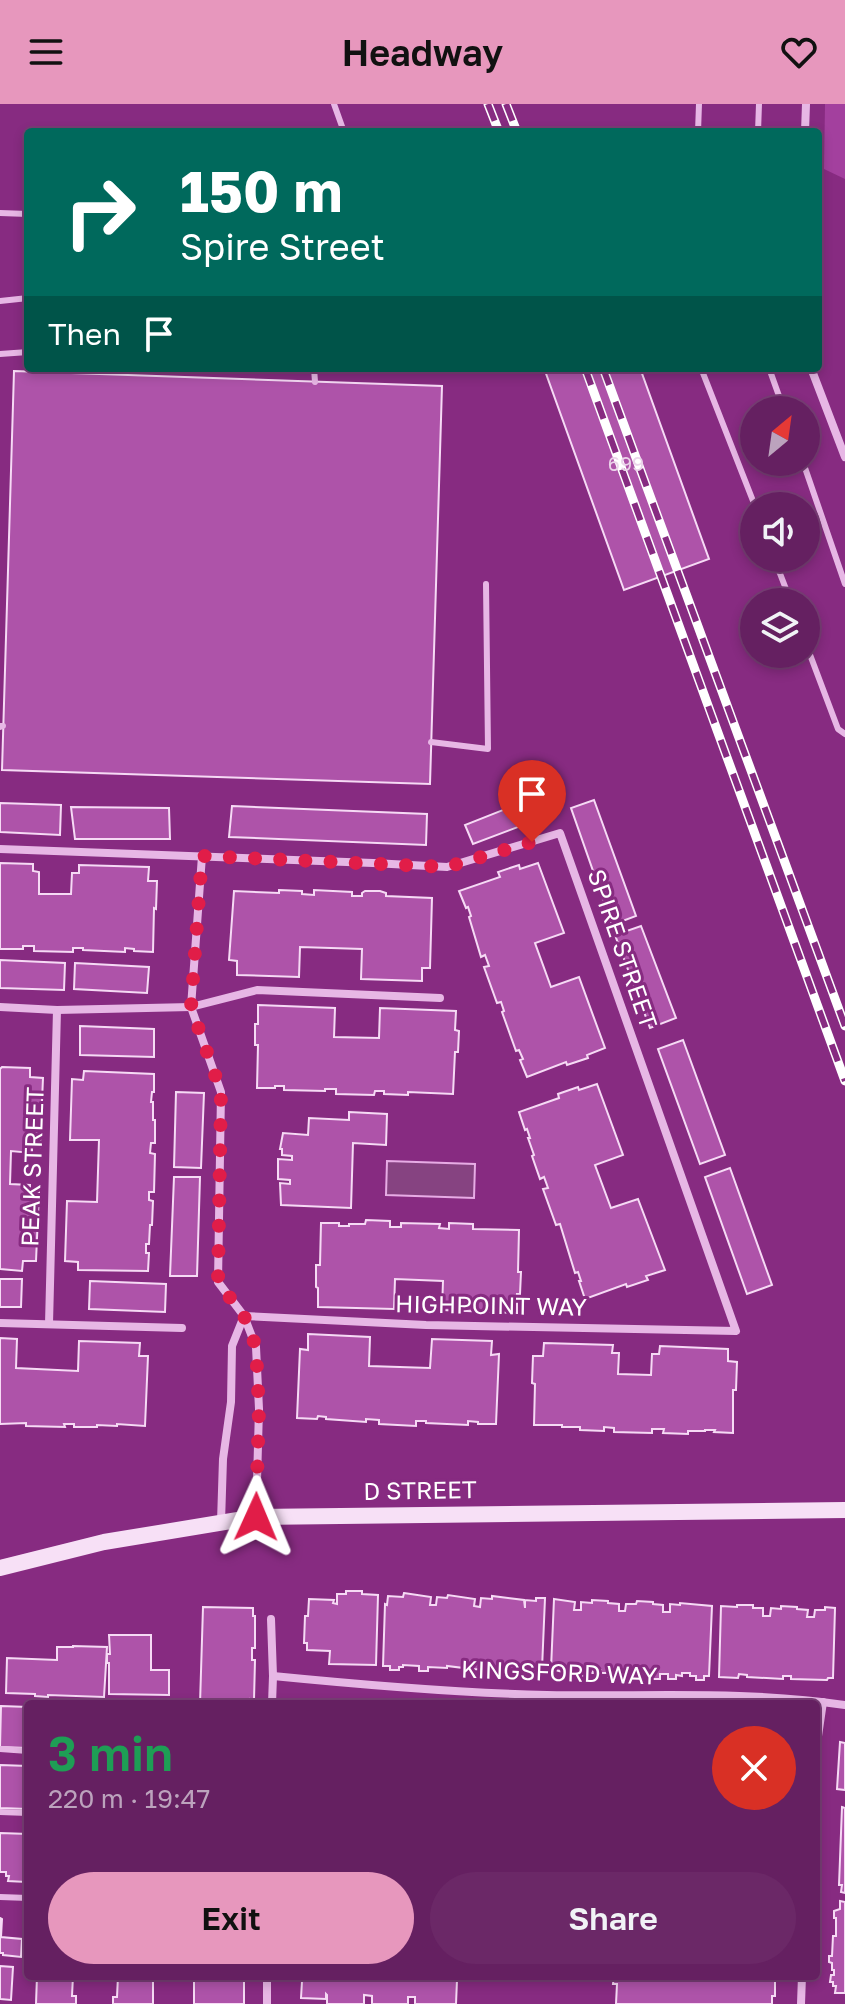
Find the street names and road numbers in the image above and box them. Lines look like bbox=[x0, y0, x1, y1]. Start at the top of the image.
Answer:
street label: SPIRE STREET bbox=[583, 865, 664, 1032]
street label: PEAK STREET bbox=[14, 1087, 49, 1247]
street label: HIGHPOINT WAY bbox=[395, 1288, 588, 1321]
street label: D STREET bbox=[363, 1474, 477, 1505]
street label: KINGSFORD WAY bbox=[460, 1654, 658, 1689]

